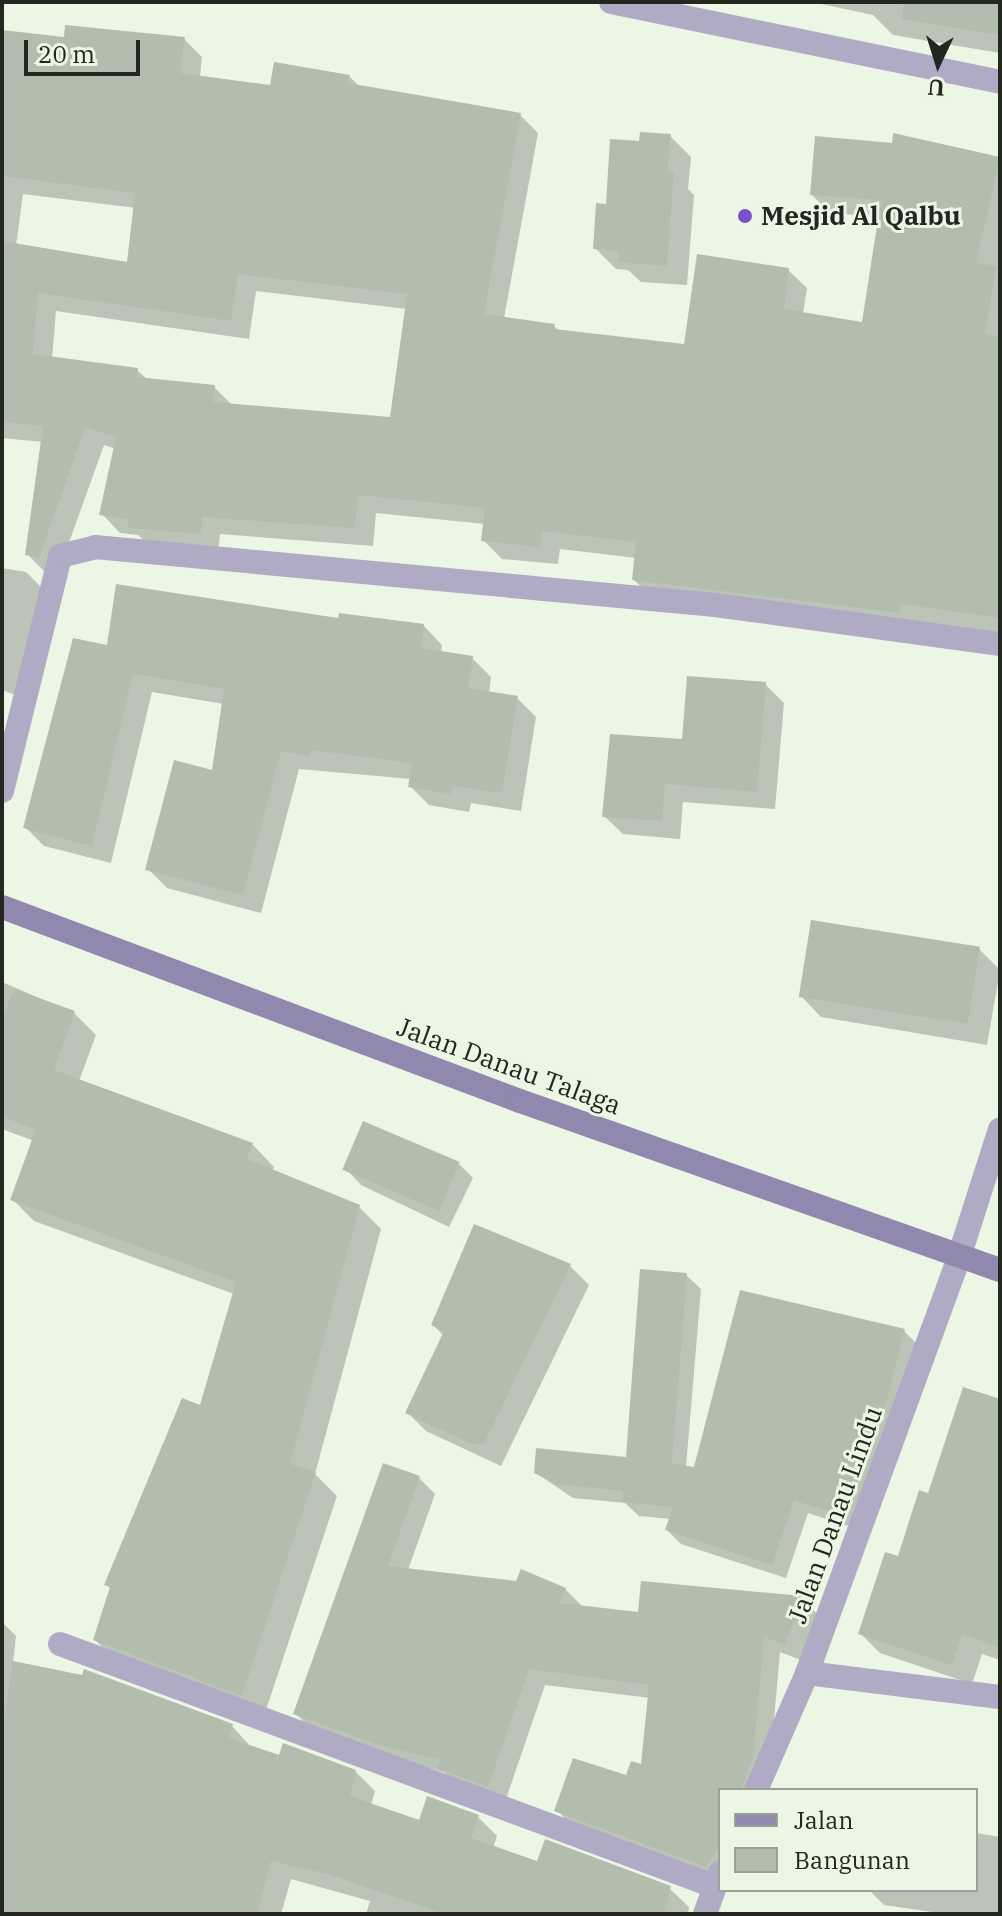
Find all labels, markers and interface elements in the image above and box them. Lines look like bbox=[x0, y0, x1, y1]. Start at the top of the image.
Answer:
scale bar bbox=[28, 24, 144, 74]
north arrow bbox=[898, 24, 978, 104]
text: 20 m bbox=[38, 38, 95, 70]
text: U bbox=[927, 73, 946, 103]
place label: Mesjid Al Qalbu bbox=[761, 200, 961, 232]
marker: Mesjid Al Qalbu bbox=[736, 207, 754, 225]
street label: Jalan Danau Talaga bbox=[393, 1011, 625, 1121]
street label: Jalan Danau Lindu bbox=[781, 1402, 889, 1628]
legend bbox=[718, 1788, 978, 1892]
text: Jalan bbox=[794, 1804, 854, 1836]
text: Bangunan bbox=[794, 1844, 910, 1876]

